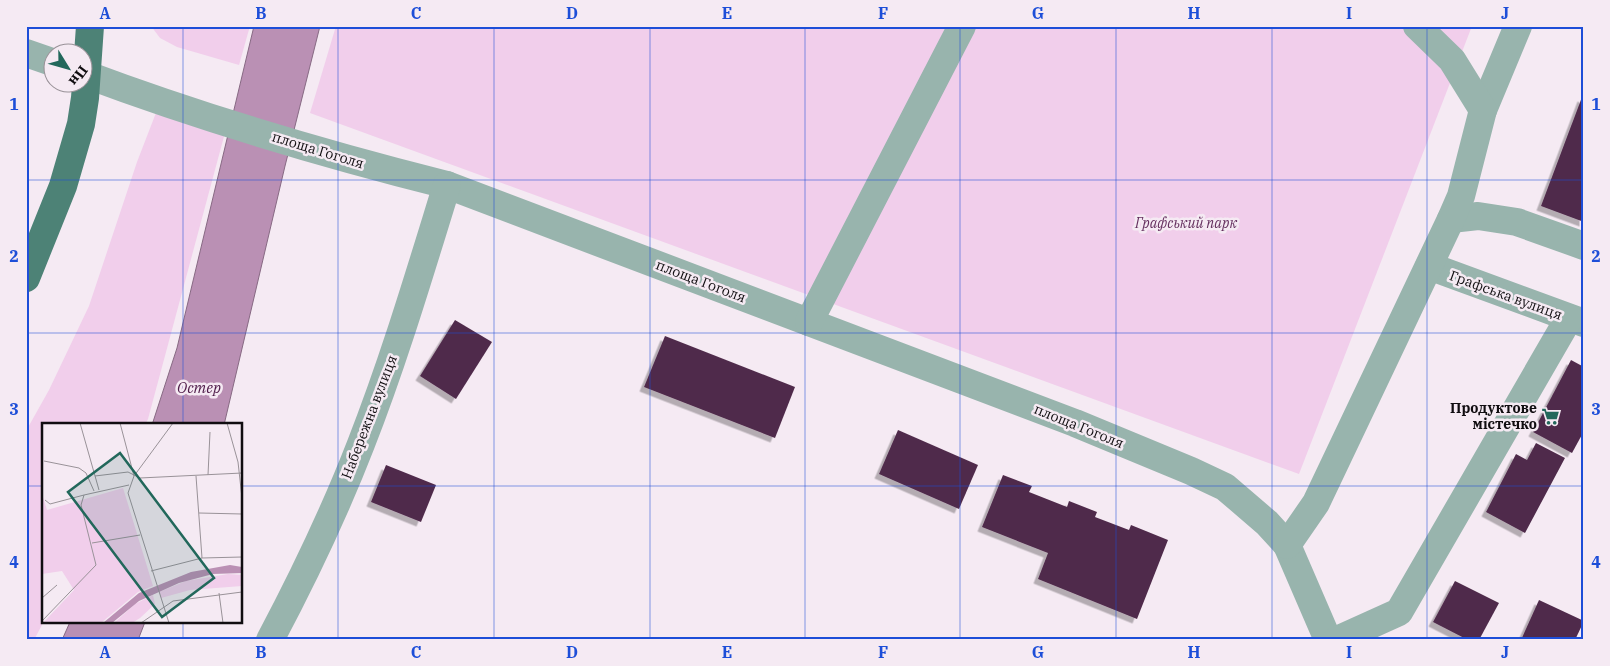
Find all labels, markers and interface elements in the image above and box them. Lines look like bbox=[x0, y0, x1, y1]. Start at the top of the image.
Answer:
text: A bbox=[99, 3, 111, 23]
text: B bbox=[255, 3, 267, 23]
text: C bbox=[411, 3, 421, 23]
text: D bbox=[566, 3, 578, 23]
text: E bbox=[722, 3, 732, 23]
text: F bbox=[878, 3, 888, 23]
text: G bbox=[1032, 3, 1044, 23]
text: H bbox=[1188, 3, 1201, 23]
text: I bbox=[1346, 3, 1352, 23]
text: J bbox=[1501, 3, 1509, 23]
north arrow bbox=[42, 42, 92, 92]
text: Пн bbox=[65, 62, 92, 90]
text: 1 bbox=[9, 94, 19, 114]
text: 1 bbox=[1591, 94, 1601, 114]
street label: площа Гоголя bbox=[270, 127, 366, 173]
park label: Графський парк bbox=[1134, 214, 1237, 232]
text: 2 bbox=[9, 246, 19, 266]
text: 2 bbox=[1591, 246, 1601, 266]
street label: площа Гоголя bbox=[653, 256, 749, 306]
street label: Графська вулиця bbox=[1447, 266, 1565, 324]
street label: Набережна вулиця bbox=[337, 353, 401, 481]
water label: Остер bbox=[177, 378, 221, 397]
text: 3 bbox=[9, 399, 19, 419]
place label: Продуктове містечко bbox=[1450, 399, 1537, 433]
text: 3 bbox=[1591, 399, 1601, 419]
street label: площа Гоголя bbox=[1032, 400, 1126, 452]
supermarket icon: Продуктове містечко bbox=[1541, 406, 1561, 426]
inset map bbox=[42, 423, 242, 624]
text: 4 bbox=[9, 552, 19, 572]
text: 4 bbox=[1591, 552, 1601, 572]
text: A bbox=[99, 642, 111, 662]
text: B bbox=[255, 642, 267, 662]
text: C bbox=[411, 642, 421, 662]
text: D bbox=[566, 642, 578, 662]
text: E bbox=[722, 642, 732, 662]
text: F bbox=[878, 642, 888, 662]
text: G bbox=[1032, 642, 1044, 662]
text: H bbox=[1188, 642, 1201, 662]
text: I bbox=[1346, 642, 1352, 662]
text: J bbox=[1501, 642, 1509, 662]

